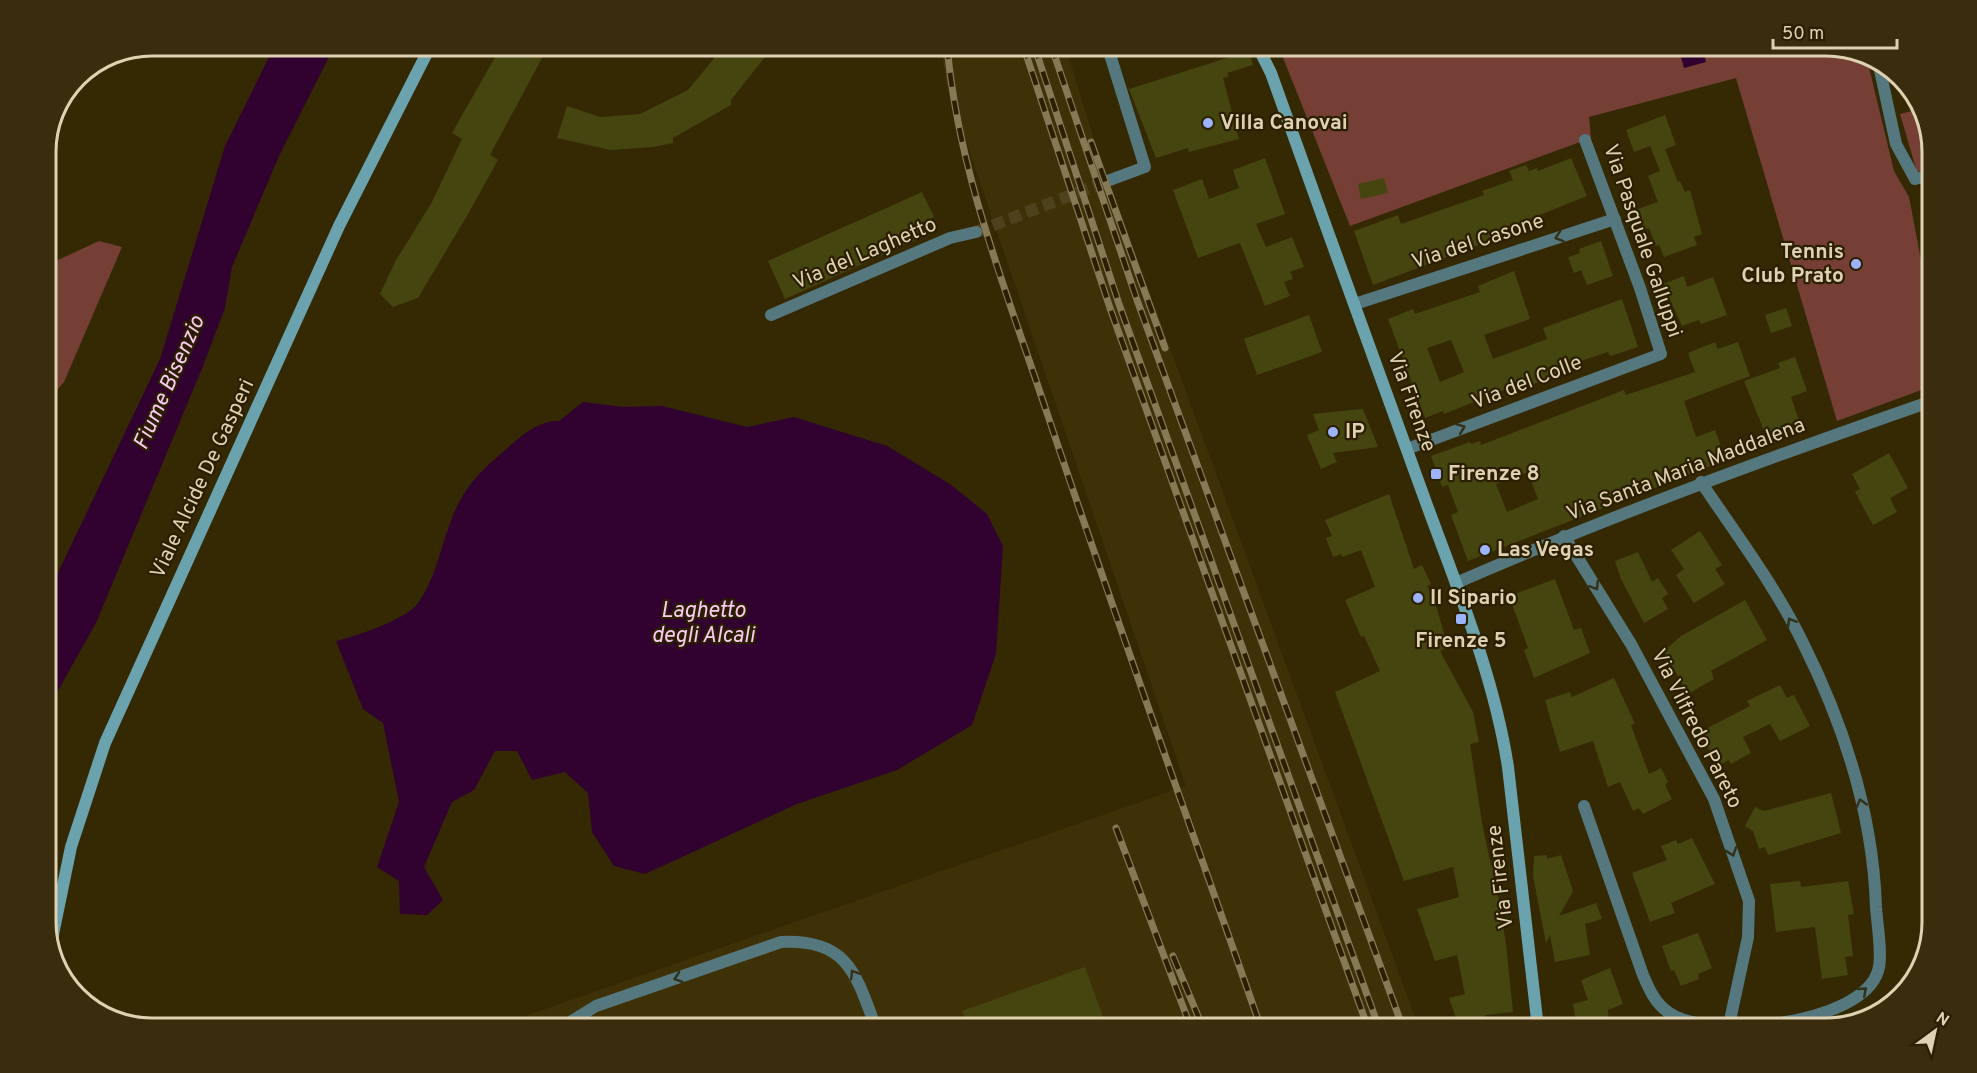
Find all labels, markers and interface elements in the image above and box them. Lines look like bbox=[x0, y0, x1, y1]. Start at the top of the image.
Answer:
scale bar bbox=[1773, 12, 1898, 50]
text: 50 m bbox=[1782, 23, 1824, 46]
place label: Villa Canovai bbox=[1220, 110, 1348, 137]
marker: Villa Canovai bbox=[1201, 116, 1215, 130]
street label: Via Pasquale Galluppi bbox=[1596, 141, 1688, 341]
street label: Via del Casone bbox=[1408, 208, 1548, 276]
street label: Via del Laghetto bbox=[789, 212, 941, 296]
one-way arrow bbox=[1554, 229, 1565, 242]
place label: Tennis Club Prato bbox=[1741, 239, 1844, 290]
marker: Tennis Club Prato bbox=[1849, 257, 1863, 271]
water label: Fiume Bisenzio bbox=[128, 311, 212, 454]
street label: Via Firenze bbox=[1380, 348, 1442, 456]
street label: Via del Colle bbox=[1468, 350, 1586, 416]
street label: Viale Alcide De Gasperi bbox=[145, 375, 261, 583]
street label: Via Santa Maria Maddalena bbox=[1563, 412, 1809, 528]
place label: IP bbox=[1345, 419, 1365, 446]
one-way arrow bbox=[1455, 423, 1466, 435]
marker: IP bbox=[1326, 425, 1340, 439]
place label: Firenze 8 bbox=[1448, 461, 1540, 488]
marker: Firenze 8 bbox=[1429, 467, 1443, 481]
place label: Las Vegas bbox=[1497, 537, 1594, 564]
marker: Las Vegas bbox=[1478, 543, 1492, 557]
one-way arrow bbox=[1587, 580, 1599, 590]
place label: Il Sipario bbox=[1430, 585, 1517, 612]
marker: Il Sipario bbox=[1411, 591, 1425, 605]
water label: Laghetto degli Alcali bbox=[651, 598, 756, 650]
marker: Firenze 5 bbox=[1454, 612, 1468, 626]
one-way arrow bbox=[1786, 618, 1798, 628]
place label: Firenze 5 bbox=[1415, 628, 1507, 655]
street label: Via Vilfredo Pareto bbox=[1644, 645, 1748, 813]
one-way arrow bbox=[1856, 798, 1869, 808]
street label: Via Firenze bbox=[1481, 823, 1521, 931]
one-way arrow bbox=[1725, 846, 1738, 857]
one-way arrow bbox=[673, 970, 684, 983]
one-way arrow bbox=[849, 970, 861, 980]
one-way arrow bbox=[1856, 987, 1867, 998]
north arrow bbox=[1905, 1001, 1965, 1061]
text: N bbox=[1932, 1009, 1952, 1032]

